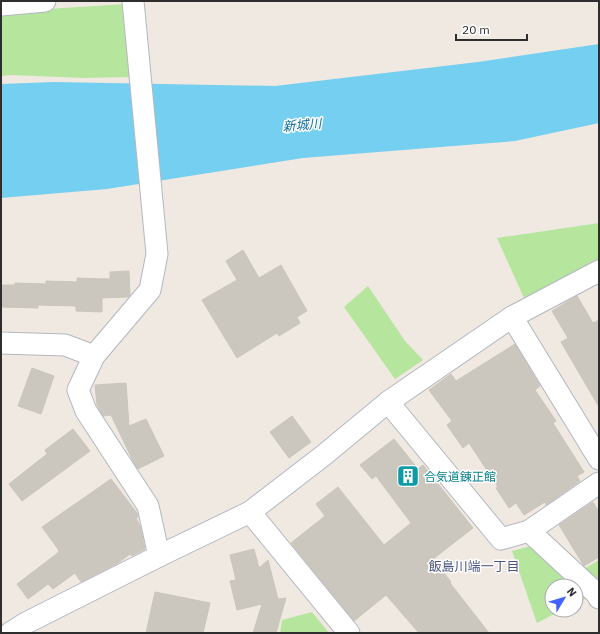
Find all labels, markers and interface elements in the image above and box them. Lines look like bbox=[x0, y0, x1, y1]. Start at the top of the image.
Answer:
scale bar bbox=[456, 16, 527, 42]
text: 20 m bbox=[462, 22, 490, 37]
water label: 新城川 bbox=[282, 115, 324, 135]
building icon: 合気道錬正館 bbox=[395, 463, 421, 489]
place label: 合気道錬正館 bbox=[424, 469, 496, 484]
district label: 飯島川端一丁目 bbox=[428, 558, 520, 575]
north arrow bbox=[544, 578, 584, 618]
text: N bbox=[564, 584, 580, 599]

